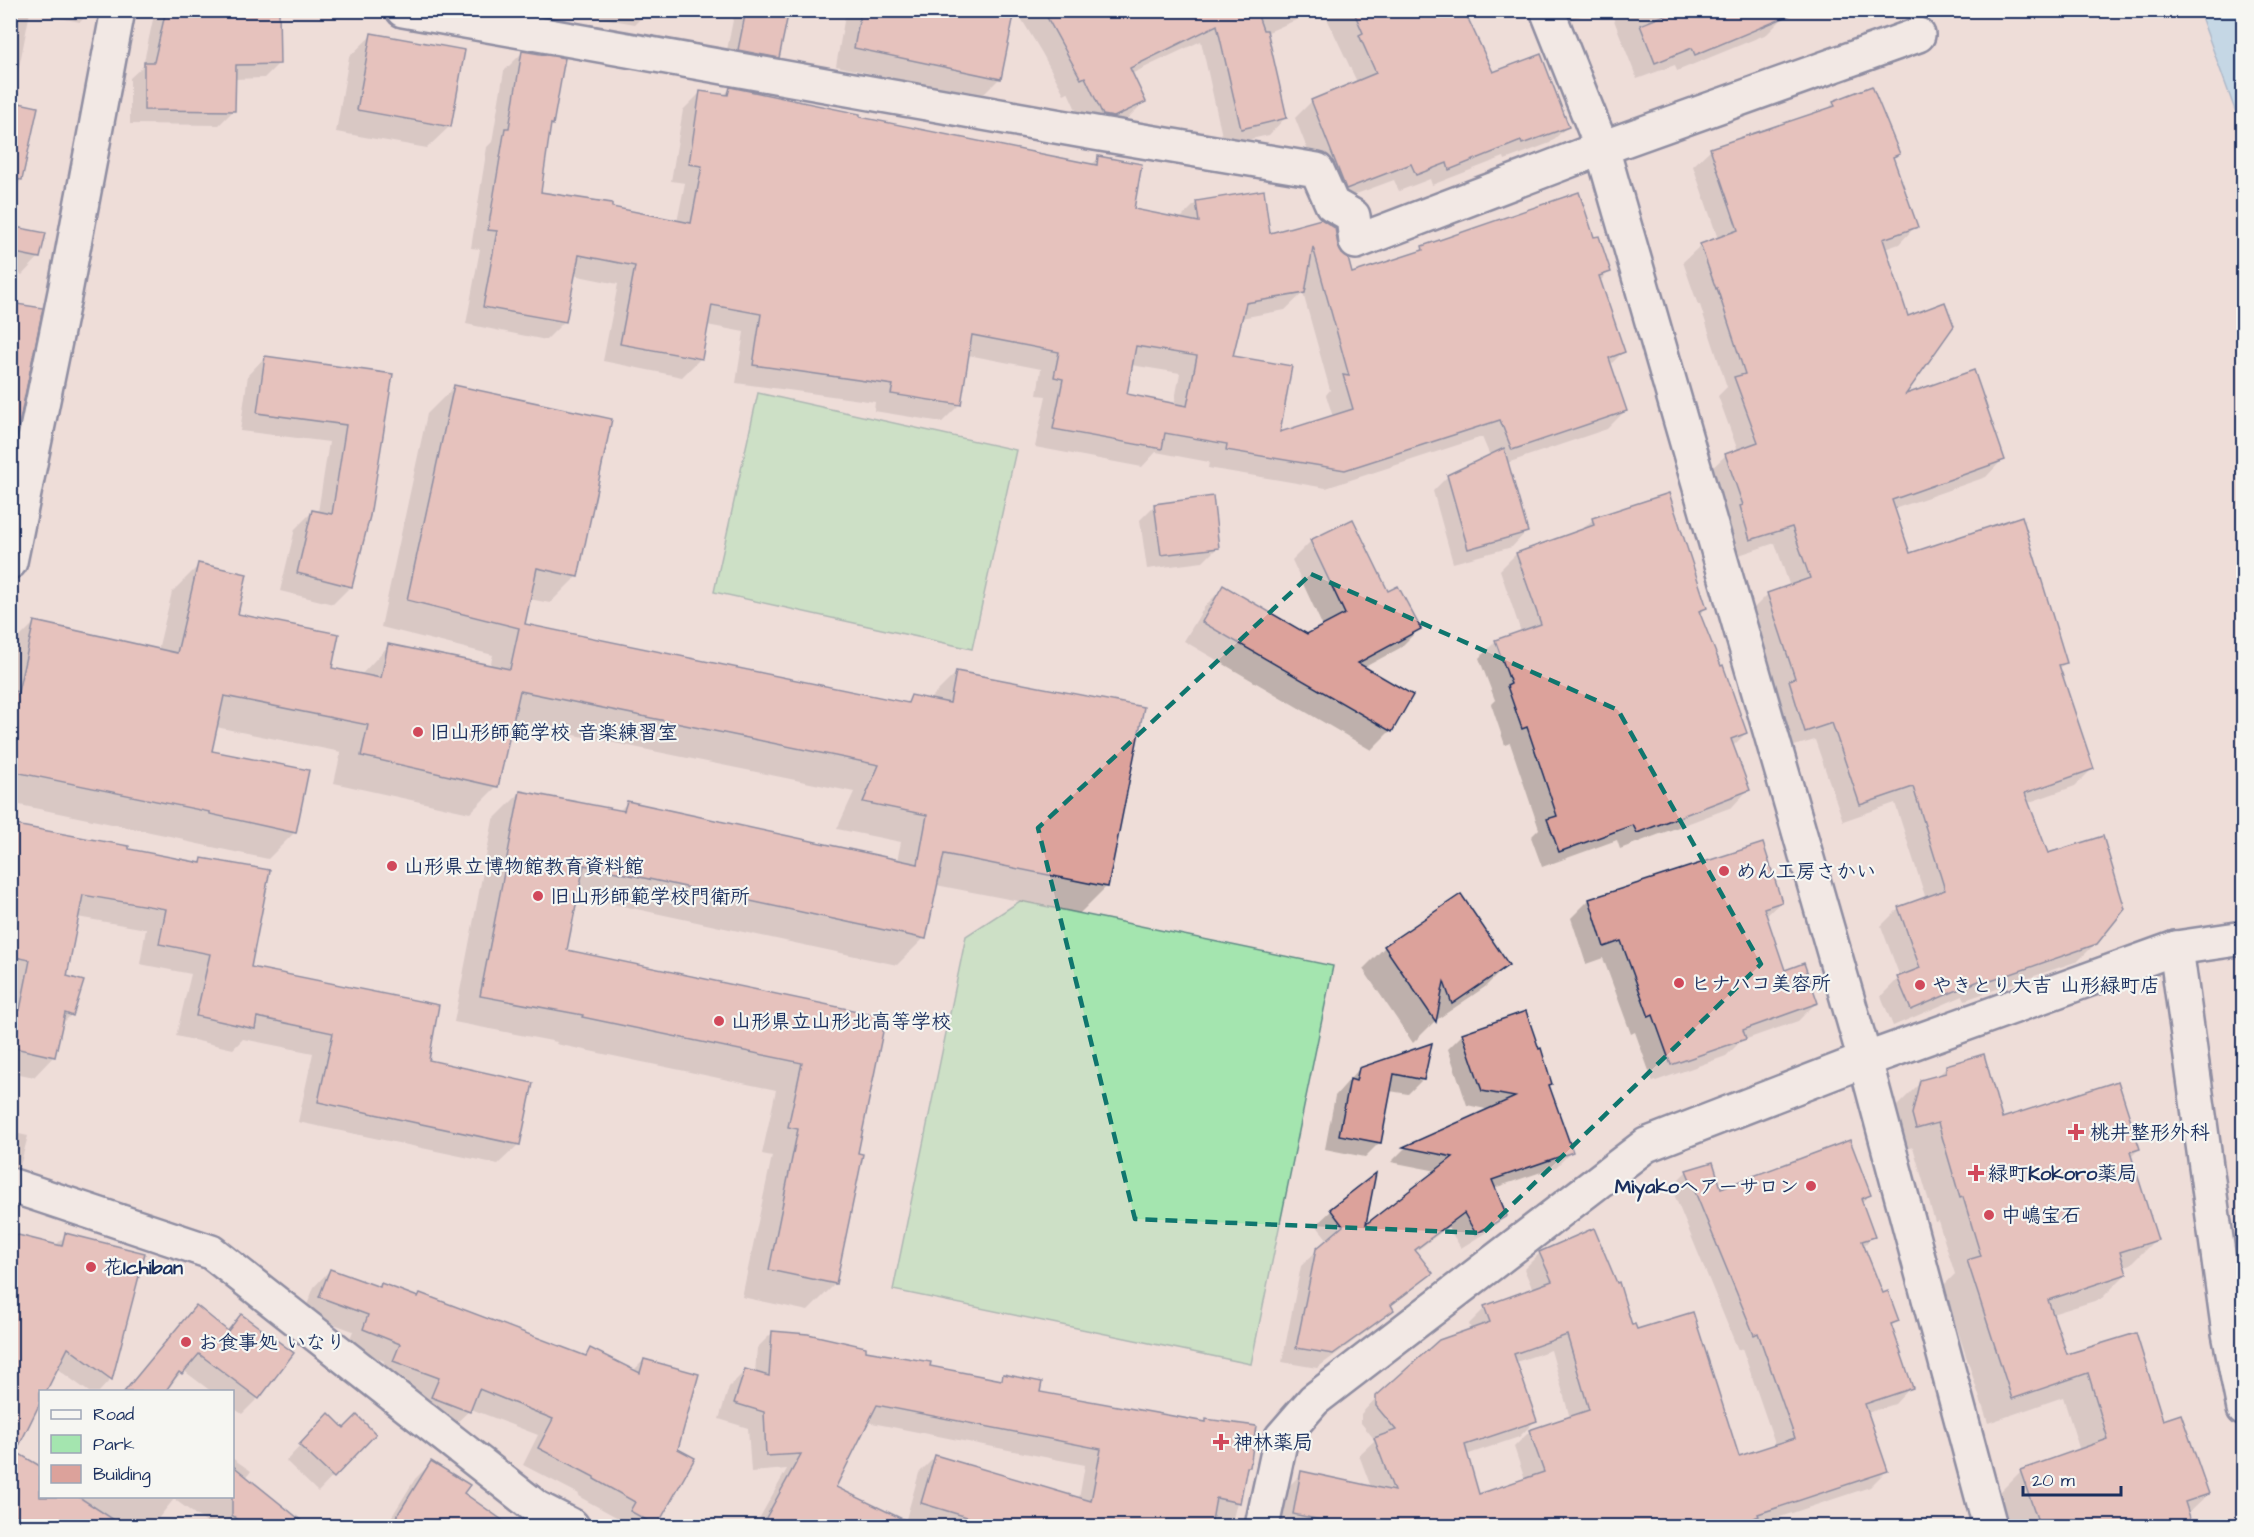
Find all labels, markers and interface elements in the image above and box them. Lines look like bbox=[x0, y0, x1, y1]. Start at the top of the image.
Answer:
place label: 旧山形師範学校 音楽練習室 bbox=[430, 719, 678, 747]
marker: 旧山形師範学校 音楽練習室 bbox=[411, 725, 425, 739]
place label: 山形県立博物館教育資料館 bbox=[404, 853, 644, 881]
place label: めん工房さかい bbox=[1736, 858, 1876, 886]
marker: 山形県立博物館教育資料館 bbox=[385, 859, 399, 873]
marker: めん工房さかい bbox=[1717, 864, 1731, 878]
place label: 旧山形師範学校門衛所 bbox=[550, 883, 750, 911]
marker: 旧山形師範学校門衛所 bbox=[531, 889, 545, 903]
place label: ヒナハコ美容所 bbox=[1691, 970, 1831, 998]
place label: やきとり大吉 山形緑町店 bbox=[1932, 972, 2160, 1000]
marker: ヒナハコ美容所 bbox=[1672, 976, 1686, 990]
marker: やきとり大吉 山形緑町店 bbox=[1913, 978, 1927, 992]
place label: 山形県立山形北高等学校 bbox=[731, 1008, 951, 1036]
marker: 山形県立山形北高等学校 bbox=[712, 1014, 726, 1028]
place label: 桃井整形外科 bbox=[2090, 1119, 2210, 1147]
marker: 桃井整形外科 bbox=[2067, 1123, 2085, 1141]
place label: 緑町Kokoro薬局 bbox=[1988, 1160, 2137, 1188]
marker: 緑町Kokoro薬局 bbox=[1969, 1166, 1983, 1180]
place label: Miyakoヘアーサロン bbox=[1615, 1173, 1799, 1202]
marker: Miyakoヘアーサロン bbox=[1804, 1179, 1818, 1193]
place label: 中嶋宝石 bbox=[2001, 1202, 2081, 1230]
marker: 中嶋宝石 bbox=[1982, 1208, 1996, 1222]
place label: 花Ichiban bbox=[103, 1254, 183, 1282]
marker: 花Ichiban bbox=[84, 1260, 98, 1274]
place label: お食事処 いなり bbox=[198, 1329, 346, 1357]
marker: お食事処 いなり bbox=[179, 1335, 193, 1349]
legend bbox=[39, 1390, 234, 1498]
text: Road bbox=[93, 1402, 134, 1427]
place label: 神林薬局 bbox=[1233, 1429, 1313, 1457]
text: Park bbox=[93, 1432, 135, 1457]
marker: 神林薬局 bbox=[1214, 1435, 1228, 1449]
scale bar bbox=[2023, 1459, 2120, 1497]
text: Building bbox=[93, 1462, 151, 1488]
text: 20 m bbox=[2032, 1468, 2075, 1493]

